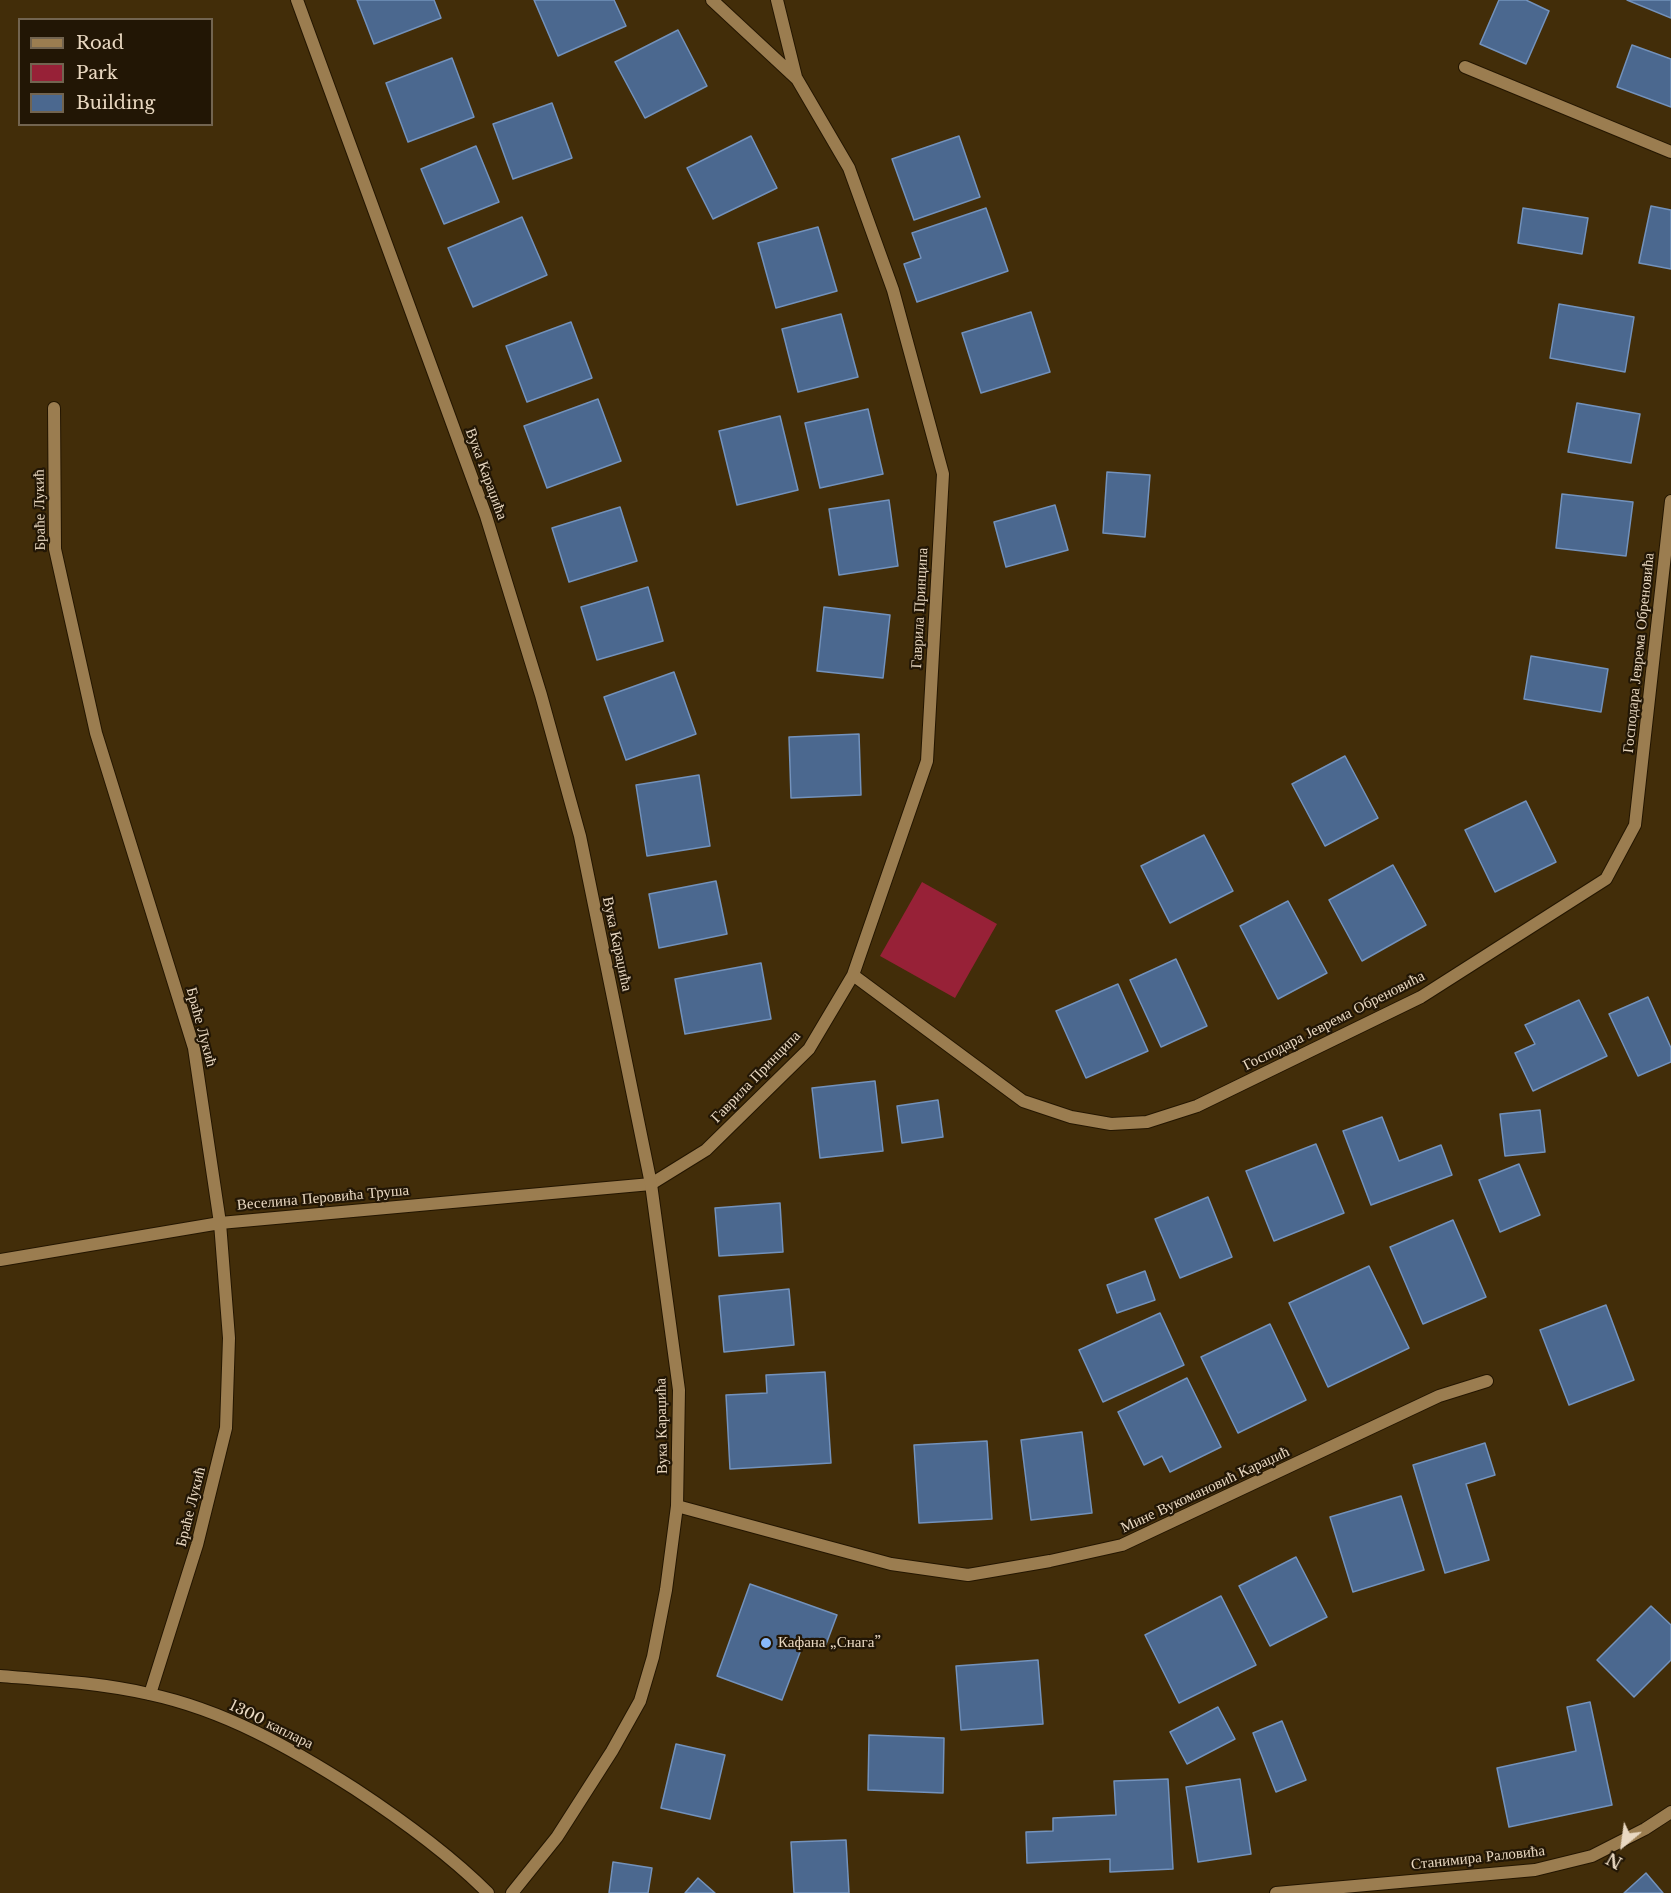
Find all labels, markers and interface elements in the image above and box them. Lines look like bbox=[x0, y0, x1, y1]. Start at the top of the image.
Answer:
legend bbox=[18, 18, 213, 126]
text: Road bbox=[76, 32, 124, 54]
text: Park bbox=[76, 62, 118, 84]
text: Building bbox=[76, 92, 155, 114]
street label: Вука Караџића bbox=[461, 426, 511, 522]
street label: Браће Лукић bbox=[30, 469, 50, 551]
street label: Гаврила Принципа bbox=[908, 547, 932, 669]
street label: Господара Јеврема Обреновића bbox=[1620, 552, 1658, 754]
street label: Вука Караџића bbox=[598, 895, 636, 993]
street label: Господара Јеврема Обреновића bbox=[1240, 967, 1428, 1075]
street label: Браће Лукић bbox=[182, 985, 220, 1069]
street label: Гаврила Принципа bbox=[707, 1027, 805, 1127]
street label: Веселина Перовића Труша bbox=[236, 1182, 410, 1214]
street label: Вука Караџића bbox=[652, 1378, 672, 1474]
street label: Мине Вукомановић Караџић bbox=[1118, 1443, 1292, 1537]
street label: Браће Лукић bbox=[172, 1465, 210, 1549]
place label: Кафана „Снага” bbox=[778, 1634, 881, 1652]
marker: Кафана „Снага” bbox=[759, 1636, 773, 1650]
street label: 1300 каплара bbox=[226, 1697, 316, 1753]
north arrow bbox=[1593, 1815, 1653, 1875]
street label: Станимира Раловића bbox=[1410, 1842, 1546, 1874]
text: N bbox=[1603, 1848, 1626, 1873]

